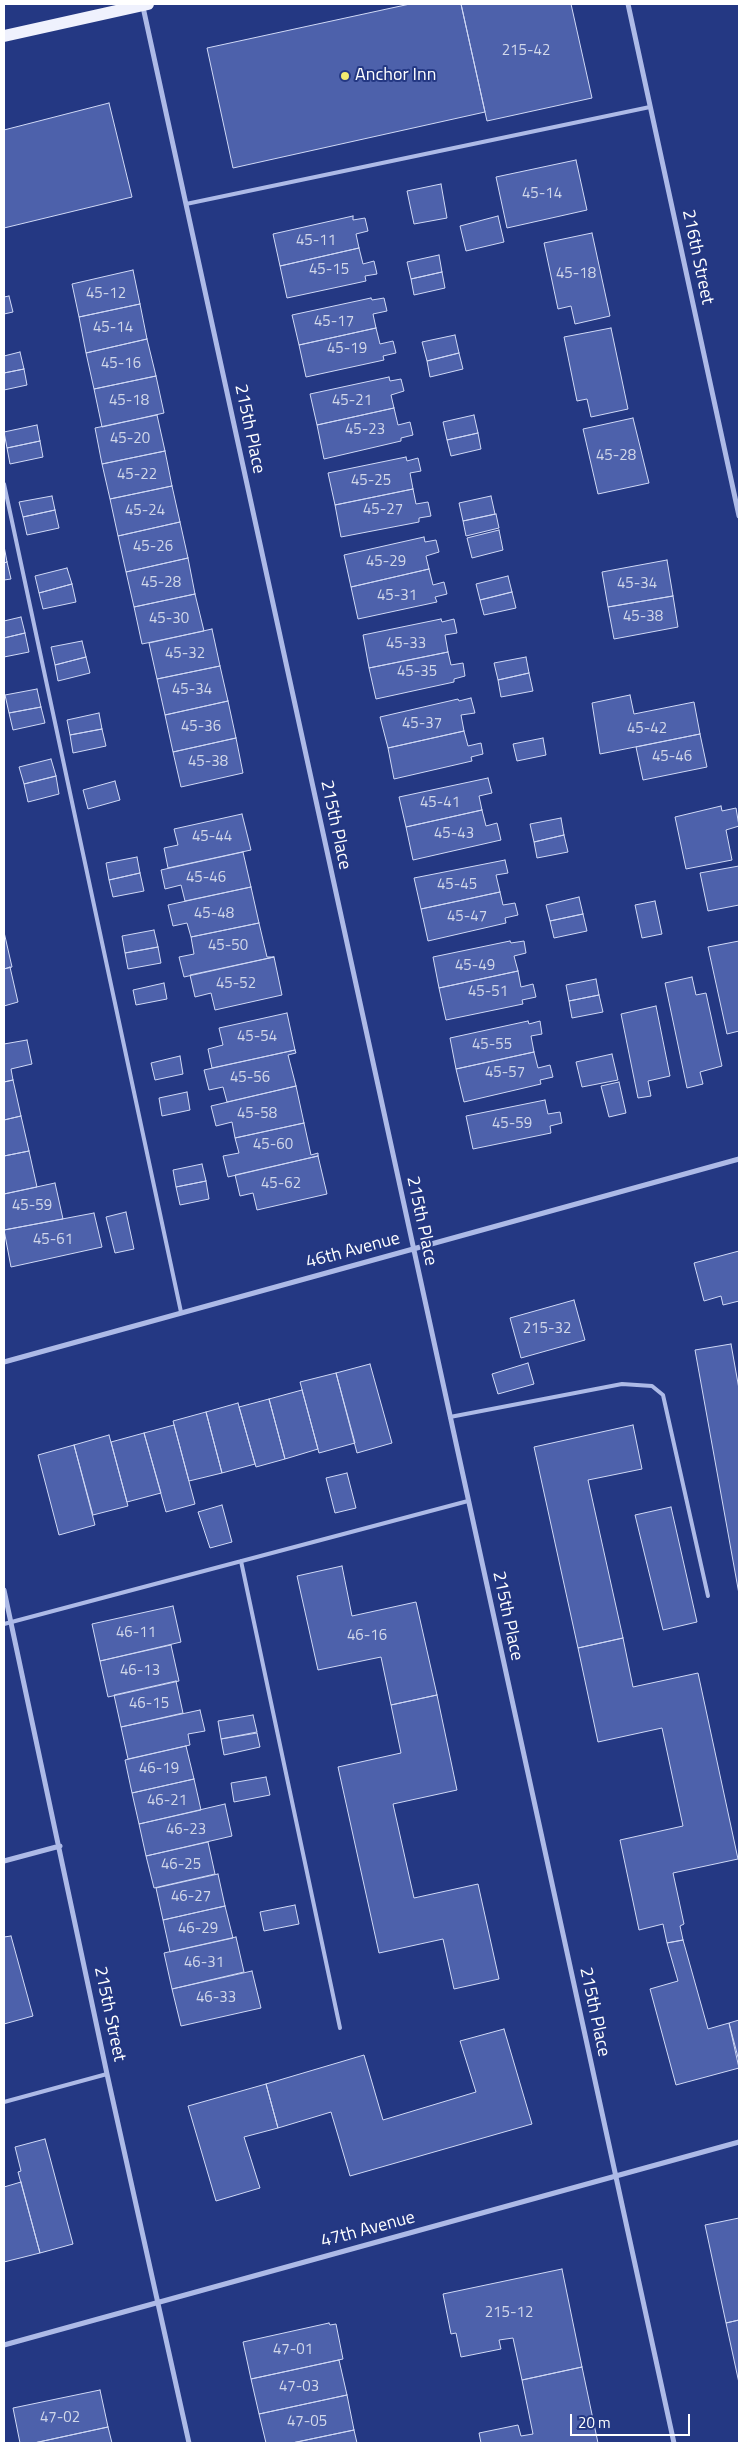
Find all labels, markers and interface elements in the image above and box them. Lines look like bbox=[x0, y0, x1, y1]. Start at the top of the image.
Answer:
house number: 215-42 bbox=[502, 42, 550, 60]
place label: Anchor Inn bbox=[355, 65, 436, 87]
marker: Anchor Inn bbox=[339, 70, 351, 82]
house number: 45-14 bbox=[522, 185, 562, 203]
street label: 216th Street bbox=[676, 208, 718, 306]
house number: 45-11 bbox=[296, 232, 336, 250]
house number: 45-15 bbox=[309, 261, 349, 279]
house number: 45-18 bbox=[556, 265, 596, 283]
house number: 45-12 bbox=[86, 285, 126, 303]
house number: 45-17 bbox=[314, 313, 354, 331]
house number: 45-14 bbox=[93, 319, 133, 337]
house number: 45-19 bbox=[327, 340, 367, 358]
house number: 45-16 bbox=[101, 355, 141, 373]
street label: 215th Place bbox=[229, 382, 269, 476]
house number: 45-18 bbox=[109, 392, 149, 410]
house number: 45-21 bbox=[332, 392, 372, 410]
house number: 45-23 bbox=[345, 421, 385, 439]
house number: 45-20 bbox=[110, 430, 150, 448]
house number: 45-28 bbox=[596, 447, 636, 465]
house number: 45-22 bbox=[117, 466, 157, 484]
house number: 45-25 bbox=[351, 472, 391, 490]
house number: 45-27 bbox=[363, 501, 403, 519]
house number: 45-24 bbox=[125, 502, 165, 520]
house number: 45-26 bbox=[133, 538, 173, 556]
house number: 45-29 bbox=[366, 553, 406, 571]
house number: 45-28 bbox=[141, 574, 181, 592]
house number: 45-34 bbox=[617, 575, 657, 593]
house number: 45-31 bbox=[377, 587, 417, 605]
house number: 45-38 bbox=[623, 608, 663, 626]
house number: 45-30 bbox=[149, 610, 189, 628]
house number: 45-33 bbox=[386, 635, 426, 653]
house number: 45-32 bbox=[165, 645, 205, 663]
house number: 45-35 bbox=[397, 663, 437, 681]
house number: 45-34 bbox=[172, 681, 212, 699]
house number: 45-37 bbox=[402, 715, 442, 733]
house number: 45-36 bbox=[181, 718, 221, 736]
house number: 45-42 bbox=[627, 720, 667, 738]
house number: 45-46 bbox=[652, 748, 692, 766]
house number: 45-38 bbox=[188, 753, 228, 771]
street label: 215th Place bbox=[315, 778, 355, 872]
house number: 45-41 bbox=[420, 794, 460, 812]
house number: 45-43 bbox=[434, 825, 474, 843]
house number: 45-44 bbox=[192, 828, 232, 846]
house number: 45-46 bbox=[186, 869, 226, 887]
house number: 45-45 bbox=[437, 876, 477, 894]
house number: 45-48 bbox=[194, 905, 234, 923]
house number: 45-47 bbox=[447, 908, 487, 926]
house number: 45-50 bbox=[208, 937, 248, 955]
house number: 45-49 bbox=[455, 957, 495, 975]
house number: 45-52 bbox=[216, 975, 256, 993]
house number: 45-51 bbox=[468, 983, 508, 1001]
house number: 45-54 bbox=[237, 1028, 277, 1046]
house number: 45-55 bbox=[472, 1036, 512, 1054]
house number: 45-57 bbox=[485, 1064, 525, 1082]
house number: 45-56 bbox=[230, 1069, 270, 1087]
house number: 45-58 bbox=[237, 1105, 277, 1123]
house number: 45-59 bbox=[492, 1115, 532, 1133]
house number: 45-60 bbox=[253, 1136, 293, 1154]
street label: 215th Place bbox=[401, 1174, 441, 1268]
house number: 45-62 bbox=[261, 1175, 301, 1193]
house number: 45-59 bbox=[12, 1197, 52, 1215]
street label: 46th Avenue bbox=[304, 1228, 402, 1274]
house number: 45-61 bbox=[33, 1231, 73, 1249]
house number: 215-32 bbox=[523, 1320, 571, 1338]
street label: 215th Place bbox=[487, 1569, 527, 1663]
house number: 46-11 bbox=[116, 1624, 156, 1642]
house number: 46-16 bbox=[347, 1627, 387, 1645]
house number: 46-13 bbox=[120, 1662, 160, 1680]
house number: 46-15 bbox=[129, 1695, 169, 1713]
house number: 46-19 bbox=[139, 1760, 179, 1778]
house number: 46-21 bbox=[147, 1792, 187, 1810]
house number: 46-23 bbox=[166, 1821, 206, 1839]
house number: 46-25 bbox=[161, 1856, 201, 1874]
house number: 46-27 bbox=[171, 1888, 211, 1906]
house number: 46-29 bbox=[178, 1920, 218, 1938]
house number: 46-31 bbox=[184, 1954, 224, 1972]
street label: 215th Street bbox=[88, 1965, 130, 2063]
street label: 215th Place bbox=[574, 1965, 614, 2059]
house number: 46-33 bbox=[196, 1989, 236, 2007]
street label: 47th Avenue bbox=[319, 2207, 417, 2253]
house number: 215-12 bbox=[485, 2304, 533, 2322]
house number: 47-01 bbox=[273, 2341, 313, 2359]
house number: 47-03 bbox=[279, 2378, 319, 2396]
scale bar bbox=[573, 2404, 693, 2436]
house number: 47-02 bbox=[40, 2409, 80, 2427]
text: 20 m bbox=[578, 2411, 611, 2434]
house number: 47-05 bbox=[287, 2413, 327, 2431]

